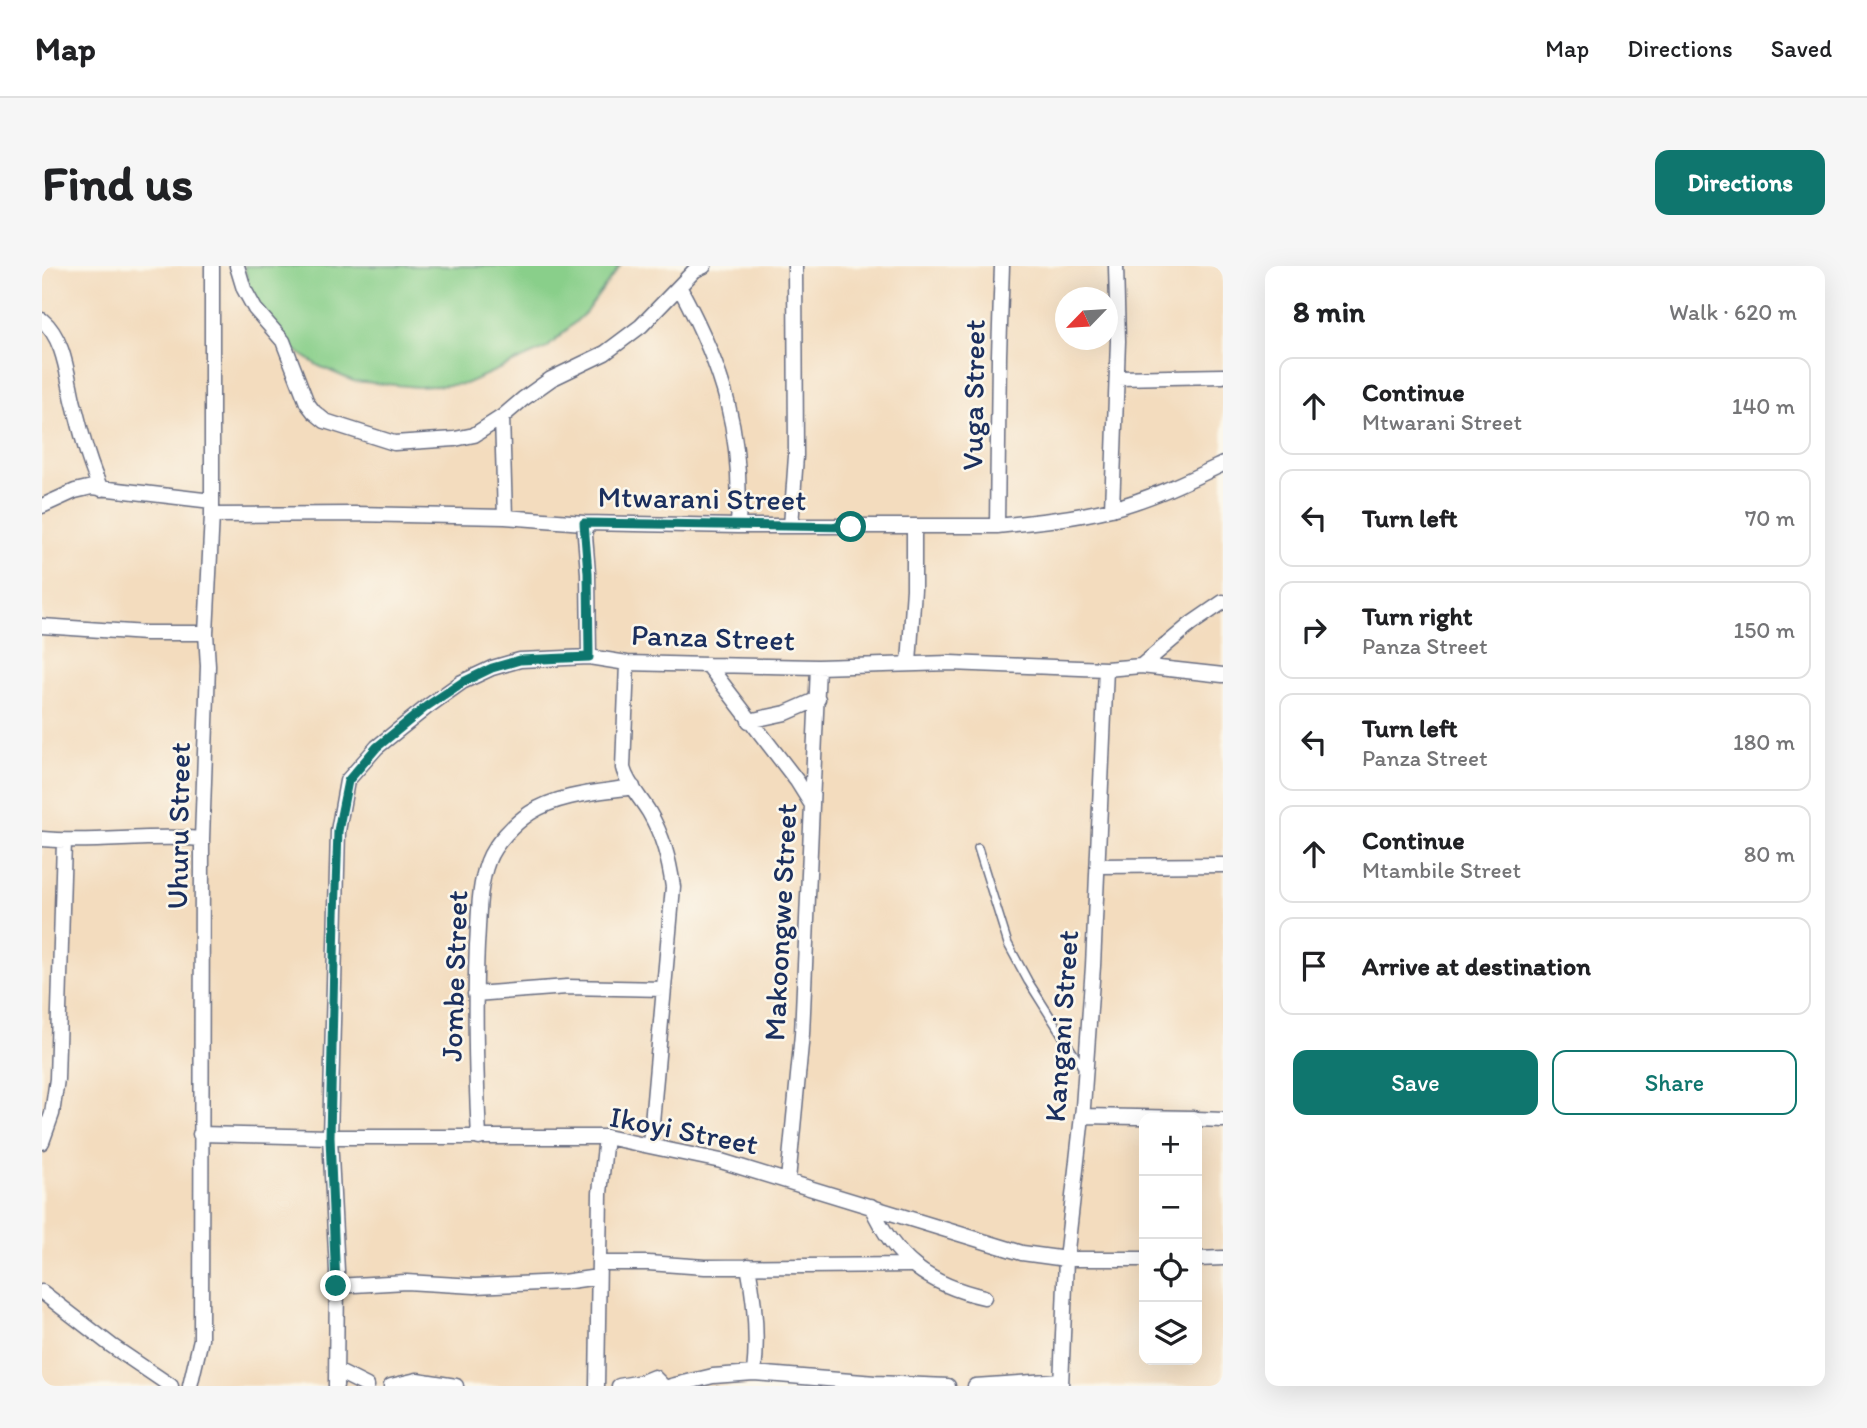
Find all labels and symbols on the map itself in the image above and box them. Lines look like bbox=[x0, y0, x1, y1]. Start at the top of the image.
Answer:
north arrow bbox=[1055, 287, 1118, 350]
street label: Vuga Street bbox=[953, 319, 993, 471]
street label: Mtwarani Street bbox=[597, 478, 807, 518]
route start bbox=[835, 511, 866, 542]
street label: Panza Street bbox=[630, 616, 796, 658]
street label: Uhuru Street bbox=[158, 742, 198, 910]
street label: Makoongwe Street bbox=[755, 802, 805, 1042]
street label: Jombe Street bbox=[433, 890, 475, 1062]
street label: Kangani Street bbox=[1036, 929, 1086, 1123]
street label: Ikoyi Street bbox=[607, 1097, 761, 1163]
route end bbox=[320, 1270, 351, 1301]

